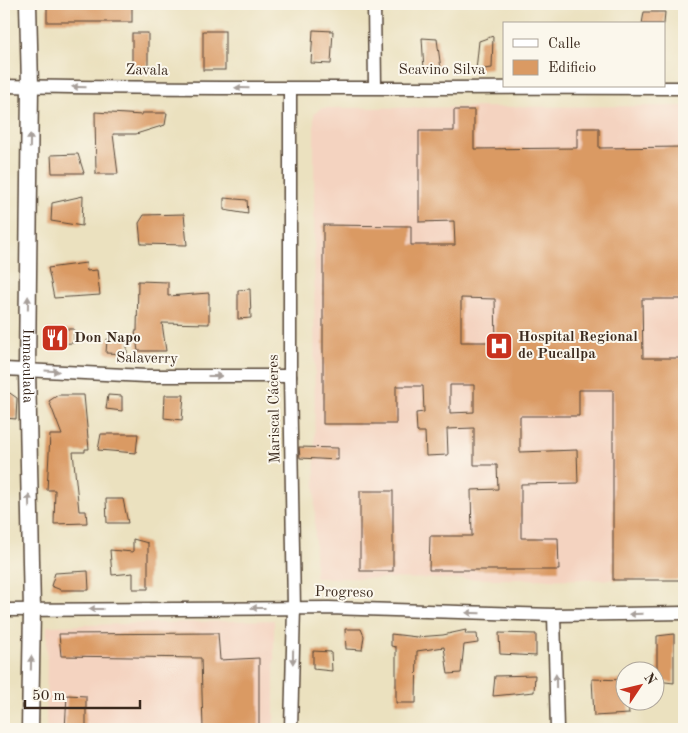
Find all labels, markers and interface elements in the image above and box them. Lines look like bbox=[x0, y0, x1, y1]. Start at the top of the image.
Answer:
legend bbox=[503, 22, 666, 88]
text: Calle bbox=[548, 37, 581, 52]
text: Edificio bbox=[548, 61, 596, 76]
street label: Zavala bbox=[125, 63, 169, 79]
street label: Scavino Silva bbox=[399, 63, 486, 78]
one-way arrow bbox=[71, 83, 87, 91]
one-way arrow bbox=[233, 84, 249, 92]
one-way arrow bbox=[26, 132, 34, 148]
one-way arrow bbox=[24, 295, 32, 311]
restaurant icon: Don Napo bbox=[40, 323, 70, 353]
street label: Inmaculada bbox=[19, 329, 35, 404]
place label: Hospital Regional de Pucallpa bbox=[518, 330, 638, 362]
place label: Don Napo bbox=[74, 331, 141, 346]
hospital icon: Hospital Regional de Pucallpa bbox=[484, 331, 514, 361]
street label: Salaverry bbox=[116, 351, 178, 367]
street label: Mariscal Cáceres bbox=[267, 354, 283, 464]
one-way arrow bbox=[45, 367, 61, 375]
one-way arrow bbox=[207, 372, 223, 380]
one-way arrow bbox=[25, 492, 33, 508]
street label: Progreso bbox=[314, 585, 374, 601]
one-way arrow bbox=[250, 604, 266, 612]
one-way arrow bbox=[87, 605, 103, 613]
one-way arrow bbox=[465, 608, 481, 616]
one-way arrow bbox=[627, 610, 643, 618]
one-way arrow bbox=[289, 649, 297, 665]
one-way arrow bbox=[27, 655, 35, 671]
north arrow bbox=[616, 660, 666, 710]
text: N bbox=[641, 671, 659, 688]
one-way arrow bbox=[551, 672, 559, 688]
scale bar bbox=[25, 678, 140, 710]
text: 50 m bbox=[32, 689, 66, 704]

